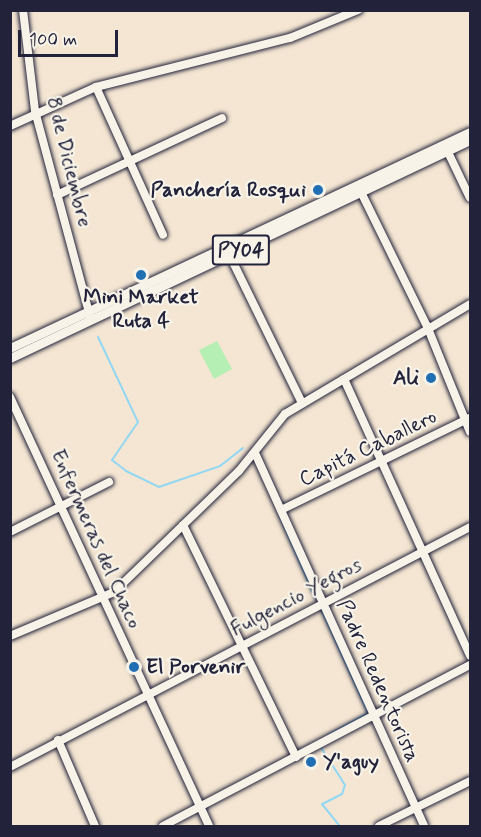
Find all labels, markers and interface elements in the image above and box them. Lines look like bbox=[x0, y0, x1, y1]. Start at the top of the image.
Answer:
scale bar bbox=[21, 18, 122, 56]
text: 100 m bbox=[29, 28, 77, 52]
street label: 8 de Diciembre bbox=[40, 92, 98, 232]
place label: Panchería Rosqui bbox=[154, 177, 306, 203]
marker: Panchería Rosqui bbox=[311, 183, 325, 197]
road number: PY04 bbox=[211, 233, 271, 267]
marker: Mini Market Ruta 4 bbox=[134, 268, 148, 282]
place label: Mini Market Ruta 4 bbox=[83, 284, 199, 334]
place label: Ali bbox=[393, 365, 419, 391]
marker: Ali bbox=[424, 371, 438, 385]
street label: Capitá Caballero bbox=[295, 404, 441, 492]
street label: Enfermeras del Chaco bbox=[45, 445, 147, 633]
street label: Fulgencio Yegros bbox=[226, 552, 366, 642]
street label: Padre Redentorista bbox=[331, 596, 425, 766]
place label: El Porvenir bbox=[146, 654, 240, 680]
marker: El Porvenir bbox=[127, 660, 141, 674]
place label: Y'aguy bbox=[323, 749, 379, 775]
marker: Y'aguy bbox=[304, 755, 318, 769]

